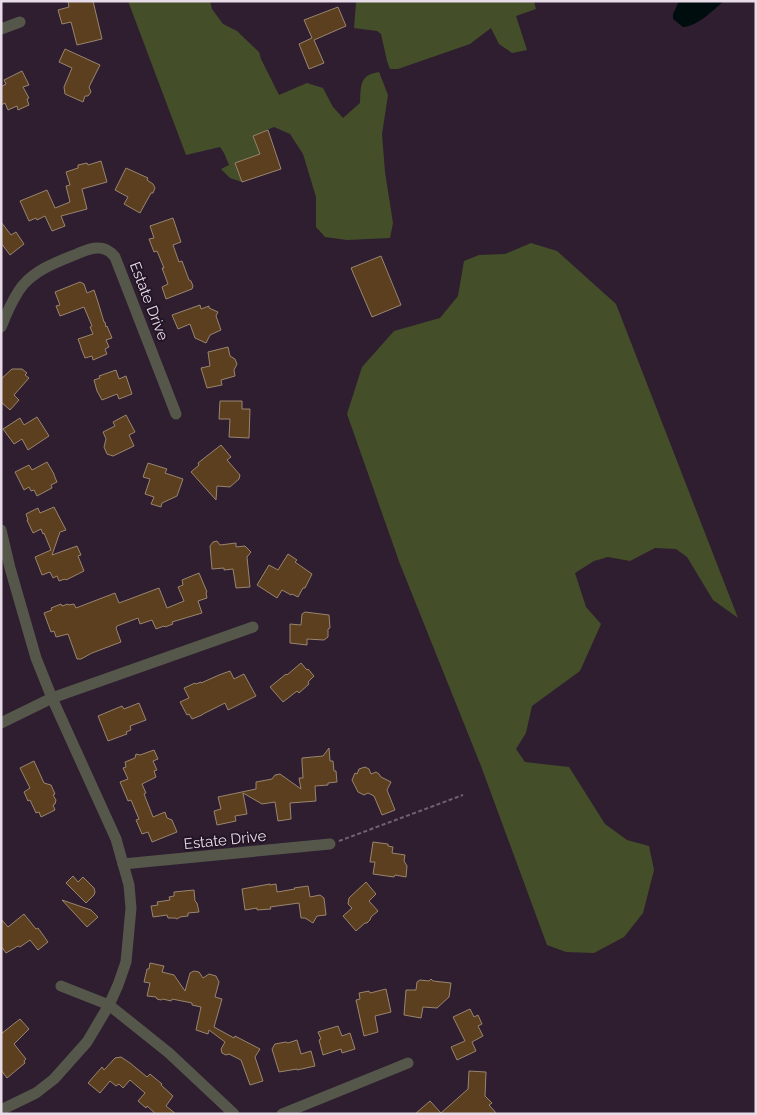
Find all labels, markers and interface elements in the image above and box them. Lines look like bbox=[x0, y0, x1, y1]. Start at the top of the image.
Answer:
street label: Estate Drive bbox=[126, 259, 172, 343]
street label: Estate Drive bbox=[183, 827, 267, 853]

